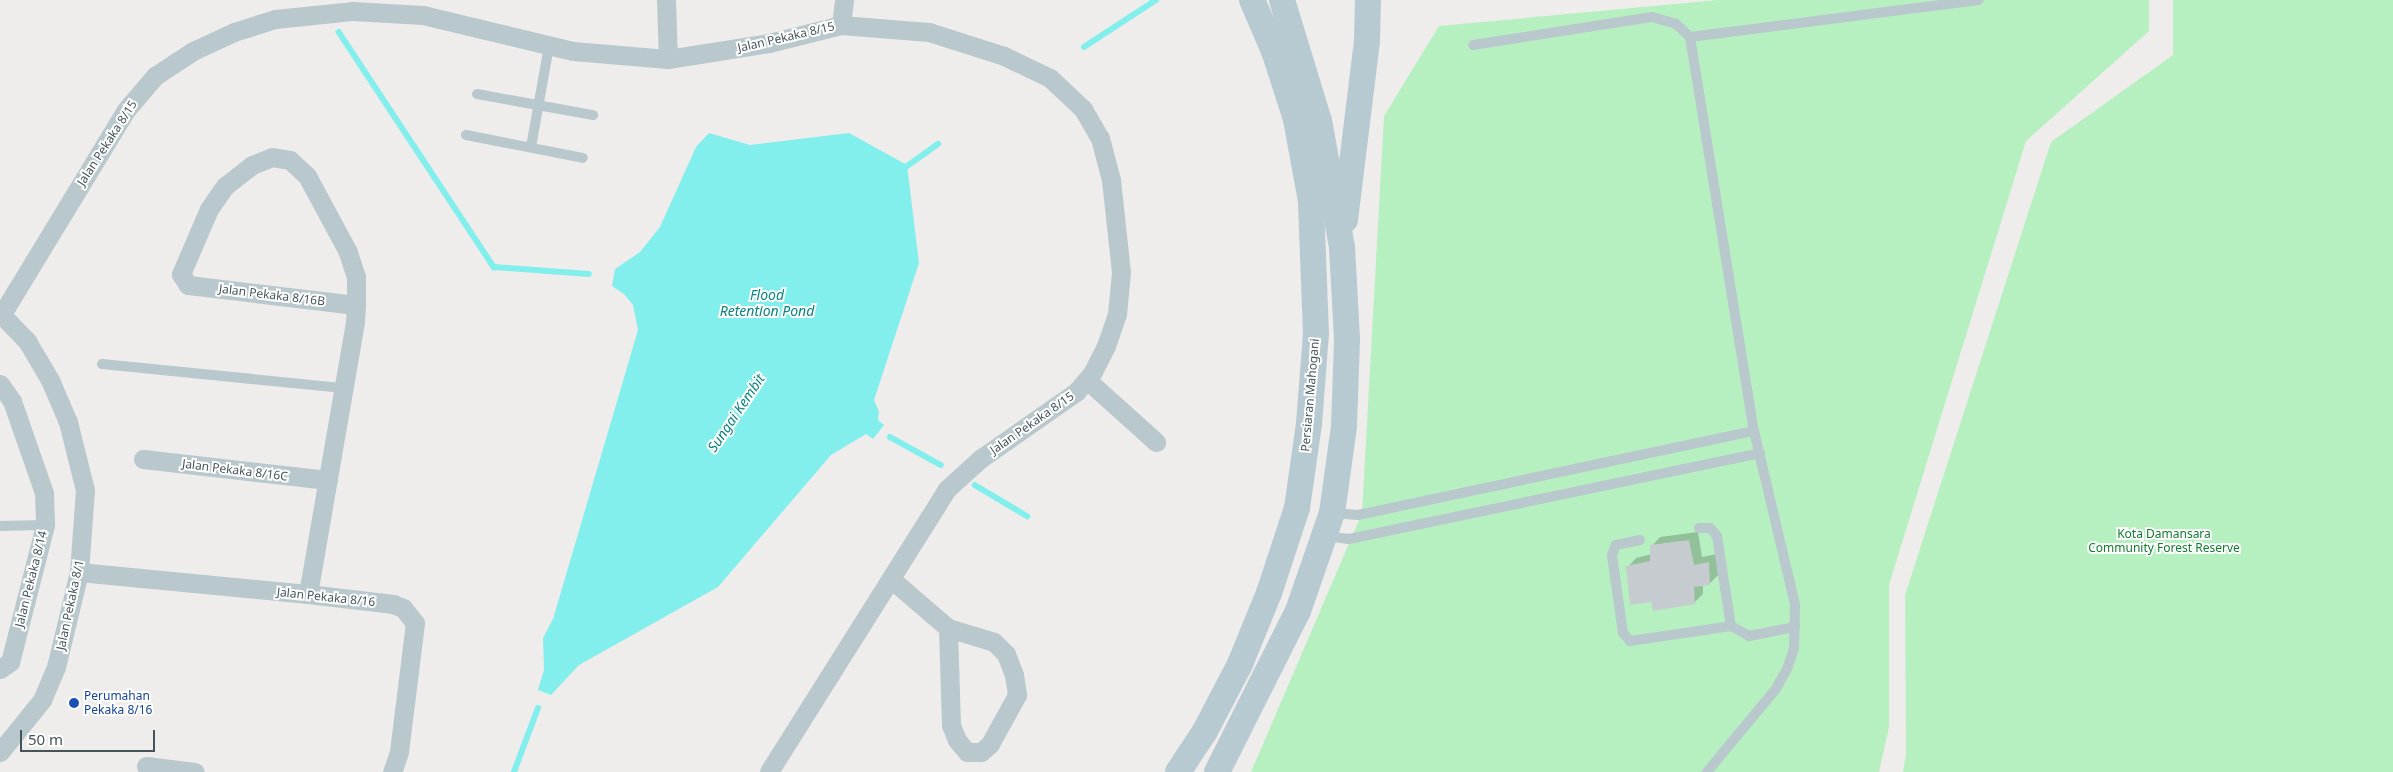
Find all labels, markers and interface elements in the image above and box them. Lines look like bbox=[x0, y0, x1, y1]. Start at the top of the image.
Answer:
street label: Jalan Pekaka 8/15 bbox=[736, 19, 836, 55]
street label: Jalan Pekaka 8/15 bbox=[74, 98, 140, 188]
street label: Jalan Pekaka 8/16B bbox=[218, 281, 326, 309]
water label: Flood Retention Pond bbox=[720, 287, 814, 320]
street label: Persiaran Mahogani bbox=[1298, 338, 1322, 452]
water label: Sungai Kembit bbox=[704, 371, 768, 455]
street label: Jalan Pekaka 8/15 bbox=[987, 389, 1077, 457]
street label: Jalan Pekaka 8/16C bbox=[181, 456, 289, 484]
park label: Kota Damansara Community Forest Reserve bbox=[2088, 527, 2240, 555]
street label: Jalan Pekaka 8/14 bbox=[12, 529, 50, 629]
street label: Jalan Pekaka 8/1 bbox=[53, 559, 87, 651]
street label: Jalan Pekaka 8/16 bbox=[276, 585, 376, 609]
place label: Perumahan Pekaka 8/16 bbox=[84, 689, 152, 717]
marker: Perumahan Pekaka 8/16 bbox=[68, 697, 80, 709]
scale bar bbox=[22, 720, 158, 752]
text: 50 m bbox=[28, 729, 63, 749]

